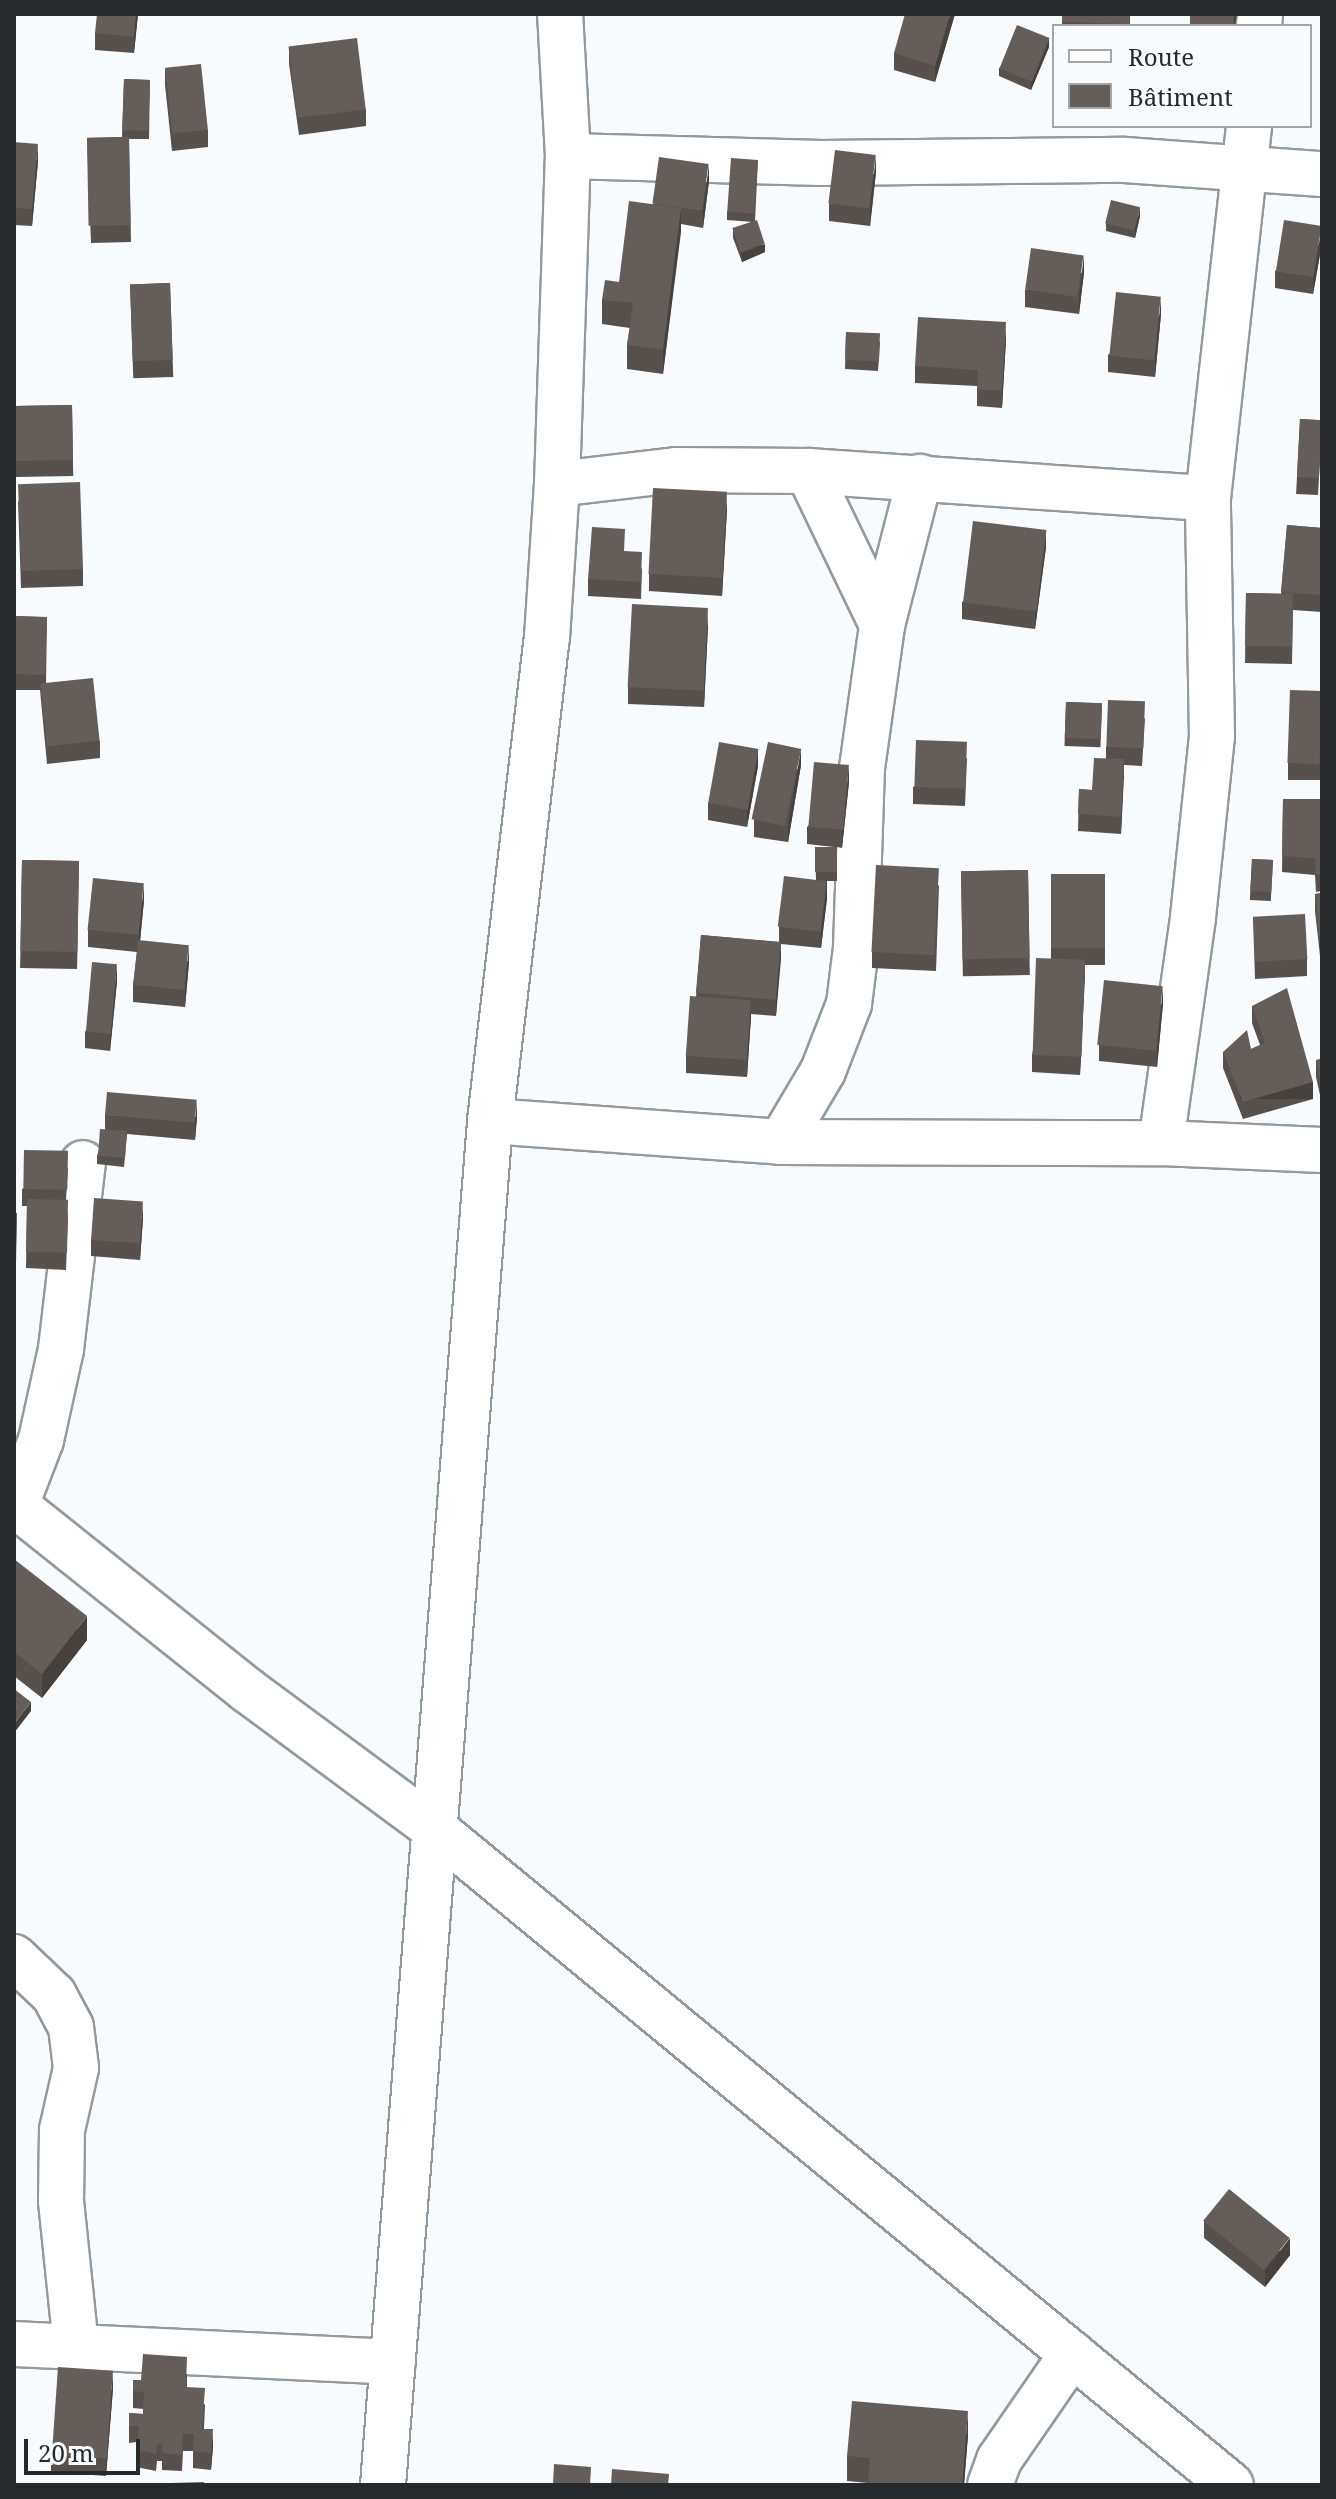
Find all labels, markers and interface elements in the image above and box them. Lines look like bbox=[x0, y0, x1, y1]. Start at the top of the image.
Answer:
legend bbox=[1052, 24, 1312, 128]
text: Route bbox=[1128, 40, 1194, 73]
text: Bâtiment bbox=[1128, 80, 1233, 113]
scale bar bbox=[28, 2423, 144, 2473]
text: 20 m bbox=[38, 2436, 94, 2469]

